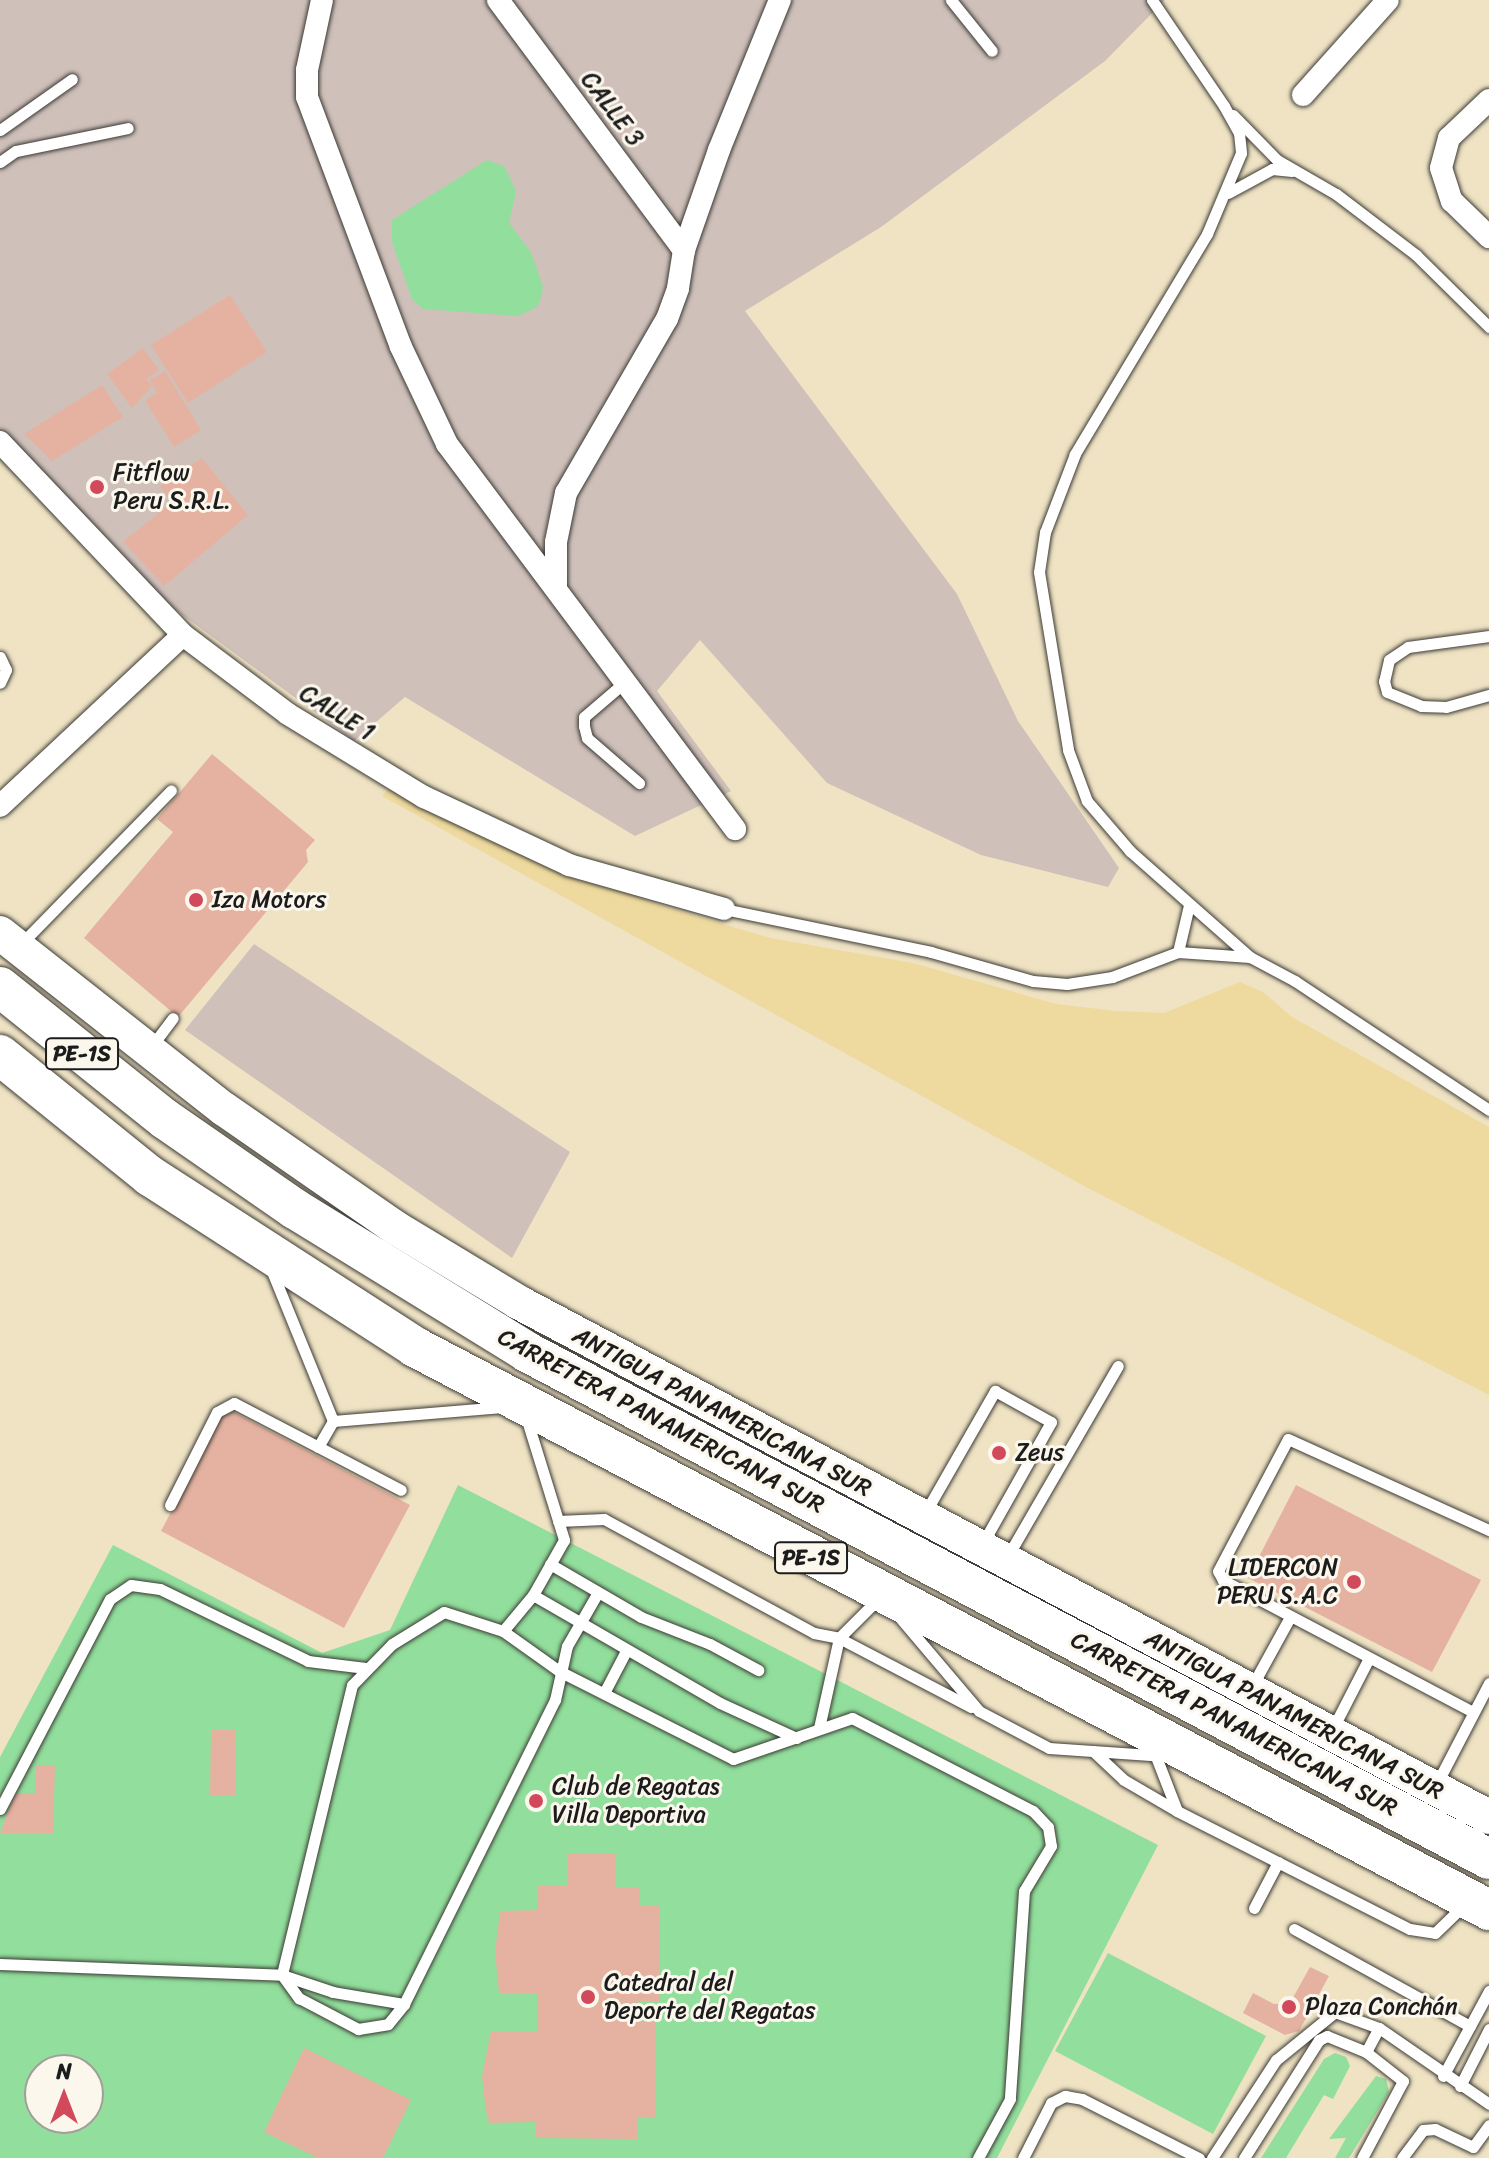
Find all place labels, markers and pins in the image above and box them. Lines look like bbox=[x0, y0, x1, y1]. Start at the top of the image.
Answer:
place label: Fitflow Peru S.R.L. bbox=[113, 459, 231, 515]
marker: Fitflow Peru S.R.L. bbox=[88, 478, 106, 496]
place label: Iza Motors bbox=[212, 886, 325, 914]
marker: Iza Motors bbox=[187, 891, 205, 909]
place label: Zeus bbox=[1015, 1439, 1064, 1467]
marker: Zeus bbox=[990, 1444, 1008, 1462]
place label: LIDERCON PERU S.A.C bbox=[1215, 1554, 1338, 1610]
marker: LIDERCON PERU S.A.C bbox=[1345, 1573, 1363, 1591]
place label: Club de Regatas Villa Deportiva bbox=[552, 1773, 720, 1829]
marker: Club de Regatas Villa Deportiva bbox=[527, 1792, 545, 1810]
place label: Catedral del Deporte del Regatas bbox=[604, 1969, 814, 2025]
marker: Catedral del Deporte del Regatas bbox=[579, 1988, 597, 2006]
place label: Plaza Conchán bbox=[1305, 1993, 1458, 2021]
marker: Plaza Conchán bbox=[1280, 1998, 1298, 2016]

